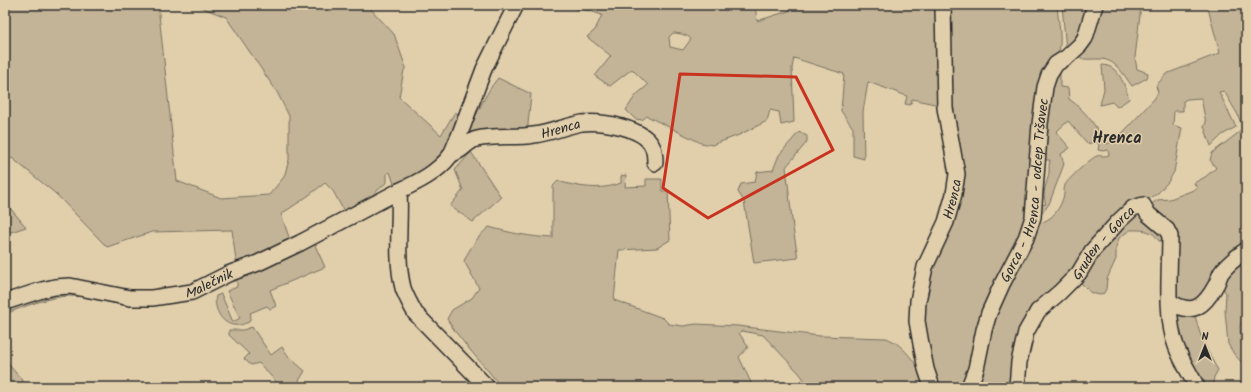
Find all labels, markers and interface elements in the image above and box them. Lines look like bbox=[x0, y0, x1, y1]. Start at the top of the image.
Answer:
street label: Gorca - Hrenca - odcep Tršavec bbox=[995, 97, 1055, 286]
street label: Hrenca bbox=[539, 114, 583, 146]
district label: Hrenca bbox=[1093, 126, 1141, 151]
street label: Hrenca bbox=[937, 178, 968, 222]
street label: Gruden - Gorca bbox=[1067, 201, 1141, 286]
street label: Malečnik bbox=[184, 263, 237, 305]
north arrow bbox=[1185, 326, 1225, 366]
text: N bbox=[1202, 328, 1209, 346]

